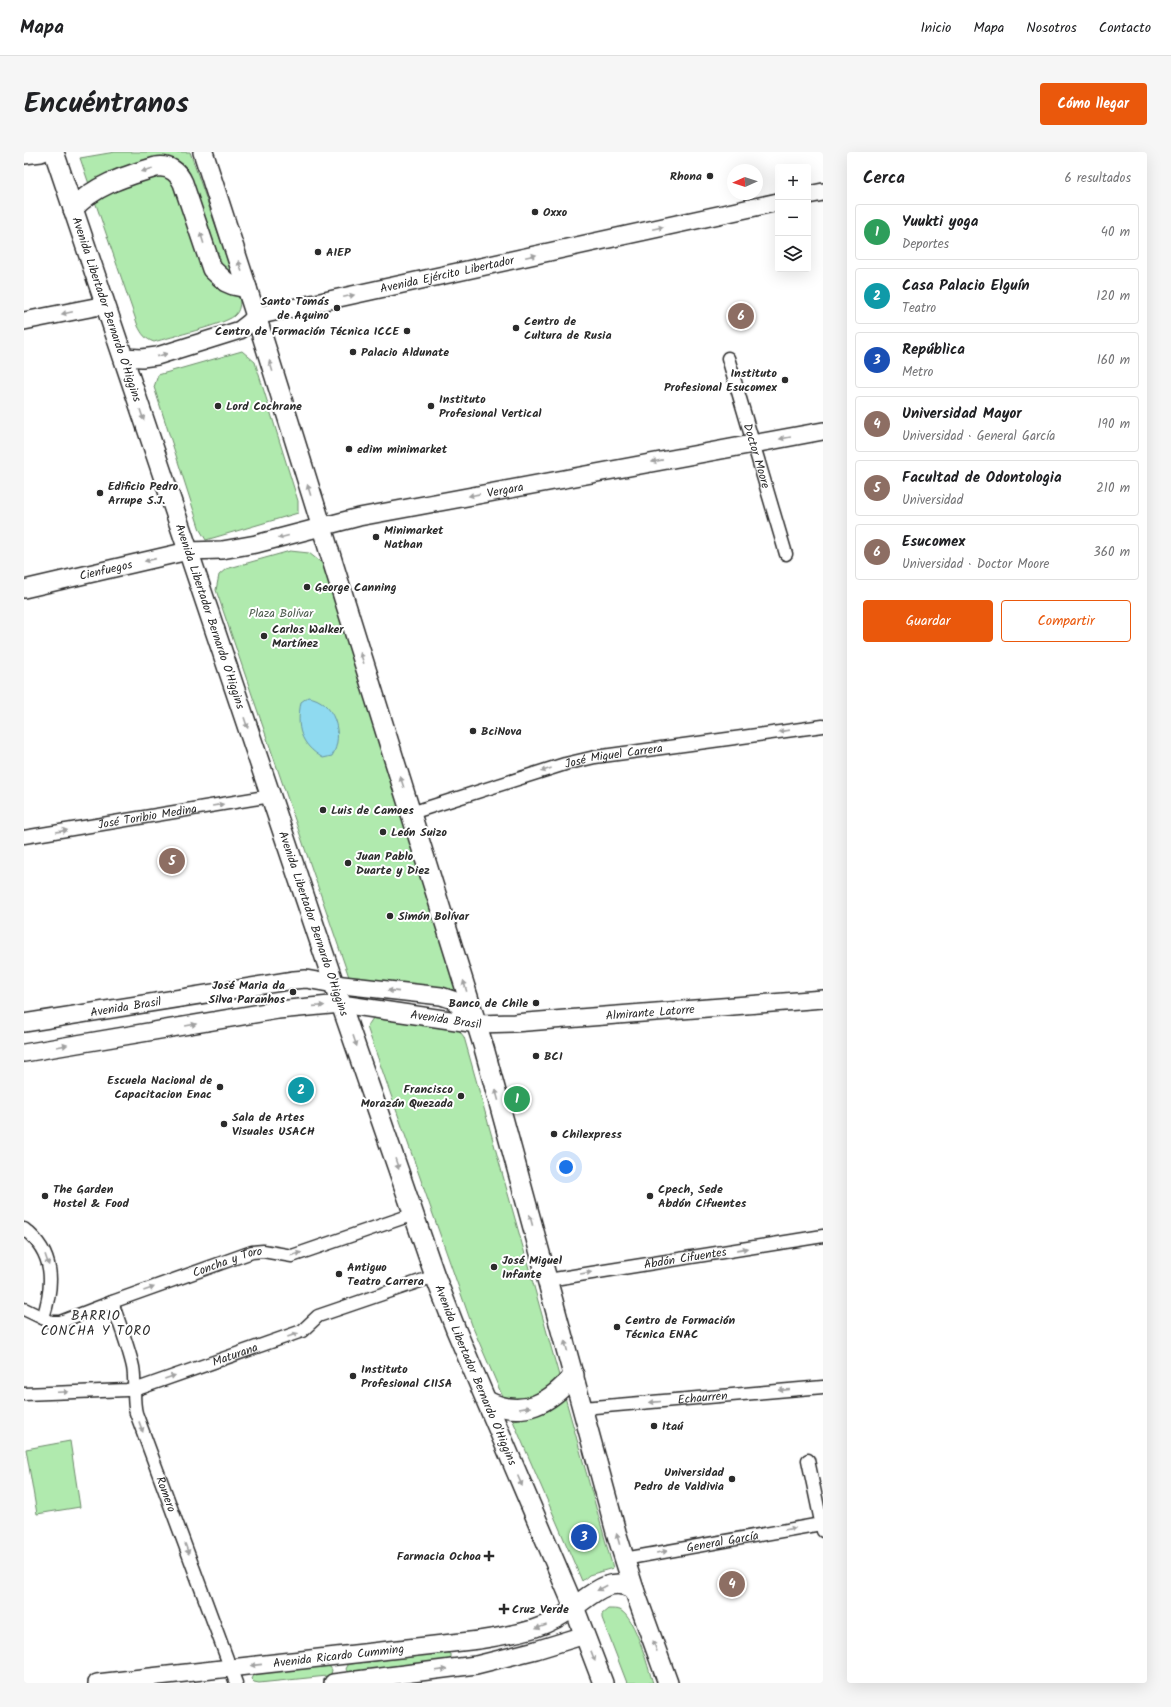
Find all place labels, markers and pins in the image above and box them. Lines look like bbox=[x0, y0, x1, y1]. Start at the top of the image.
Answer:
place label: Rhona bbox=[670, 167, 702, 186]
marker: Rhona bbox=[705, 171, 715, 181]
place label: Oxxo bbox=[543, 203, 568, 222]
marker: Oxxo bbox=[530, 207, 540, 217]
place label: AIEP bbox=[326, 243, 351, 262]
marker: AIEP bbox=[313, 247, 323, 257]
place label: Santo Tomás de Aquino bbox=[260, 292, 330, 325]
pin: 6 bbox=[728, 301, 754, 331]
marker: Santo Tomás de Aquino bbox=[332, 303, 342, 313]
place label: Centro de Cultura de Rusia bbox=[524, 312, 612, 345]
place label: Centro de Formación Técnica ICCE bbox=[215, 322, 400, 341]
marker: Centro de Cultura de Rusia bbox=[511, 323, 521, 333]
marker: Centro de Formación Técnica ICCE bbox=[402, 326, 412, 336]
place label: Palacio Aldunate bbox=[361, 343, 449, 362]
marker: Palacio Aldunate bbox=[348, 347, 358, 357]
place label: Instituto Profesional Esucomex bbox=[664, 364, 778, 397]
marker: Instituto Profesional Esucomex bbox=[780, 375, 790, 385]
place label: Instituto Profesional Vertical bbox=[439, 390, 542, 423]
place label: Lord Cochrane bbox=[226, 397, 302, 416]
marker: Lord Cochrane bbox=[213, 401, 223, 411]
marker: Instituto Profesional Vertical bbox=[426, 401, 436, 411]
place label: edim minimarket bbox=[357, 440, 448, 459]
marker: edim minimarket bbox=[344, 444, 354, 454]
place label: Edificio Pedro Arrupe S.J. bbox=[108, 477, 179, 510]
marker: Edificio Pedro Arrupe S.J. bbox=[95, 488, 105, 498]
place label: Minimarket Nathan bbox=[384, 521, 444, 554]
marker: Minimarket Nathan bbox=[371, 532, 381, 542]
place label: George Canning bbox=[315, 578, 397, 597]
marker: George Canning bbox=[302, 582, 312, 592]
place label: Carlos Walker Martínez bbox=[272, 620, 344, 653]
marker: Carlos Walker Martínez bbox=[259, 631, 269, 641]
place label: BciNova bbox=[481, 722, 522, 741]
marker: BciNova bbox=[468, 726, 478, 736]
place label: Luis de Camoes bbox=[331, 801, 414, 820]
marker: Luis de Camoes bbox=[318, 805, 328, 815]
place label: León Suizo bbox=[391, 823, 447, 842]
marker: León Suizo bbox=[378, 827, 388, 837]
pin: 5 bbox=[159, 846, 185, 876]
place label: Juan Pablo Duarte y Diez bbox=[356, 847, 430, 880]
marker: Juan Pablo Duarte y Diez bbox=[343, 858, 353, 868]
place label: Simón Bolívar bbox=[398, 907, 470, 926]
marker: Simón Bolívar bbox=[385, 911, 395, 921]
place label: José Maria da Silva Paranhos bbox=[209, 976, 285, 1009]
marker: José Maria da Silva Paranhos bbox=[288, 987, 298, 997]
place label: Banco de Chile bbox=[449, 994, 528, 1013]
marker: Banco de Chile bbox=[531, 998, 541, 1008]
place label: BCI bbox=[544, 1047, 563, 1066]
marker: BCI bbox=[531, 1051, 541, 1061]
place label: Escuela Nacional de Capacitacion Enac bbox=[107, 1071, 212, 1104]
pin: 2 bbox=[288, 1075, 314, 1105]
place label: Francisco Morazán Quezada bbox=[361, 1080, 454, 1113]
marker: Escuela Nacional de Capacitacion Enac bbox=[215, 1082, 225, 1092]
pin: 1 bbox=[504, 1084, 530, 1114]
marker: Francisco Morazán Quezada bbox=[456, 1091, 466, 1101]
place label: Sala de Artes Visuales USACH bbox=[232, 1108, 315, 1141]
marker: Sala de Artes Visuales USACH bbox=[219, 1119, 229, 1129]
place label: Chilexpress bbox=[562, 1125, 622, 1144]
marker: Chilexpress bbox=[549, 1129, 559, 1139]
place label: The Garden Hostel & Food bbox=[53, 1180, 129, 1213]
place label: Cpech, Sede Abdón Cifuentes bbox=[658, 1180, 747, 1213]
marker: The Garden Hostel & Food bbox=[40, 1191, 50, 1201]
marker: Cpech, Sede Abdón Cifuentes bbox=[645, 1191, 655, 1201]
place label: José Miguel Infante bbox=[502, 1251, 563, 1284]
place label: Antiguo Teatro Carrera bbox=[347, 1258, 424, 1291]
marker: José Miguel Infante bbox=[489, 1262, 499, 1272]
marker: Antiguo Teatro Carrera bbox=[334, 1269, 344, 1279]
place label: Centro de Formación Técnica ENAC bbox=[625, 1311, 735, 1344]
marker: Centro de Formación Técnica ENAC bbox=[612, 1322, 622, 1332]
place label: Instituto Profesional CIISA bbox=[361, 1360, 453, 1393]
marker: Instituto Profesional CIISA bbox=[348, 1371, 358, 1381]
place label: Itaú bbox=[662, 1417, 684, 1436]
marker: Itaú bbox=[649, 1421, 659, 1431]
place label: Universidad Pedro de Valdivia bbox=[634, 1463, 725, 1496]
marker: Universidad Pedro de Valdivia bbox=[727, 1474, 737, 1484]
pin: 3 bbox=[571, 1522, 597, 1552]
place label: Farmacia Ochoa bbox=[397, 1547, 481, 1566]
marker: Farmacia Ochoa bbox=[484, 1551, 494, 1561]
pin: 4 bbox=[719, 1569, 745, 1599]
place label: Cruz Verde bbox=[512, 1600, 569, 1619]
marker: Cruz Verde bbox=[499, 1604, 509, 1614]

